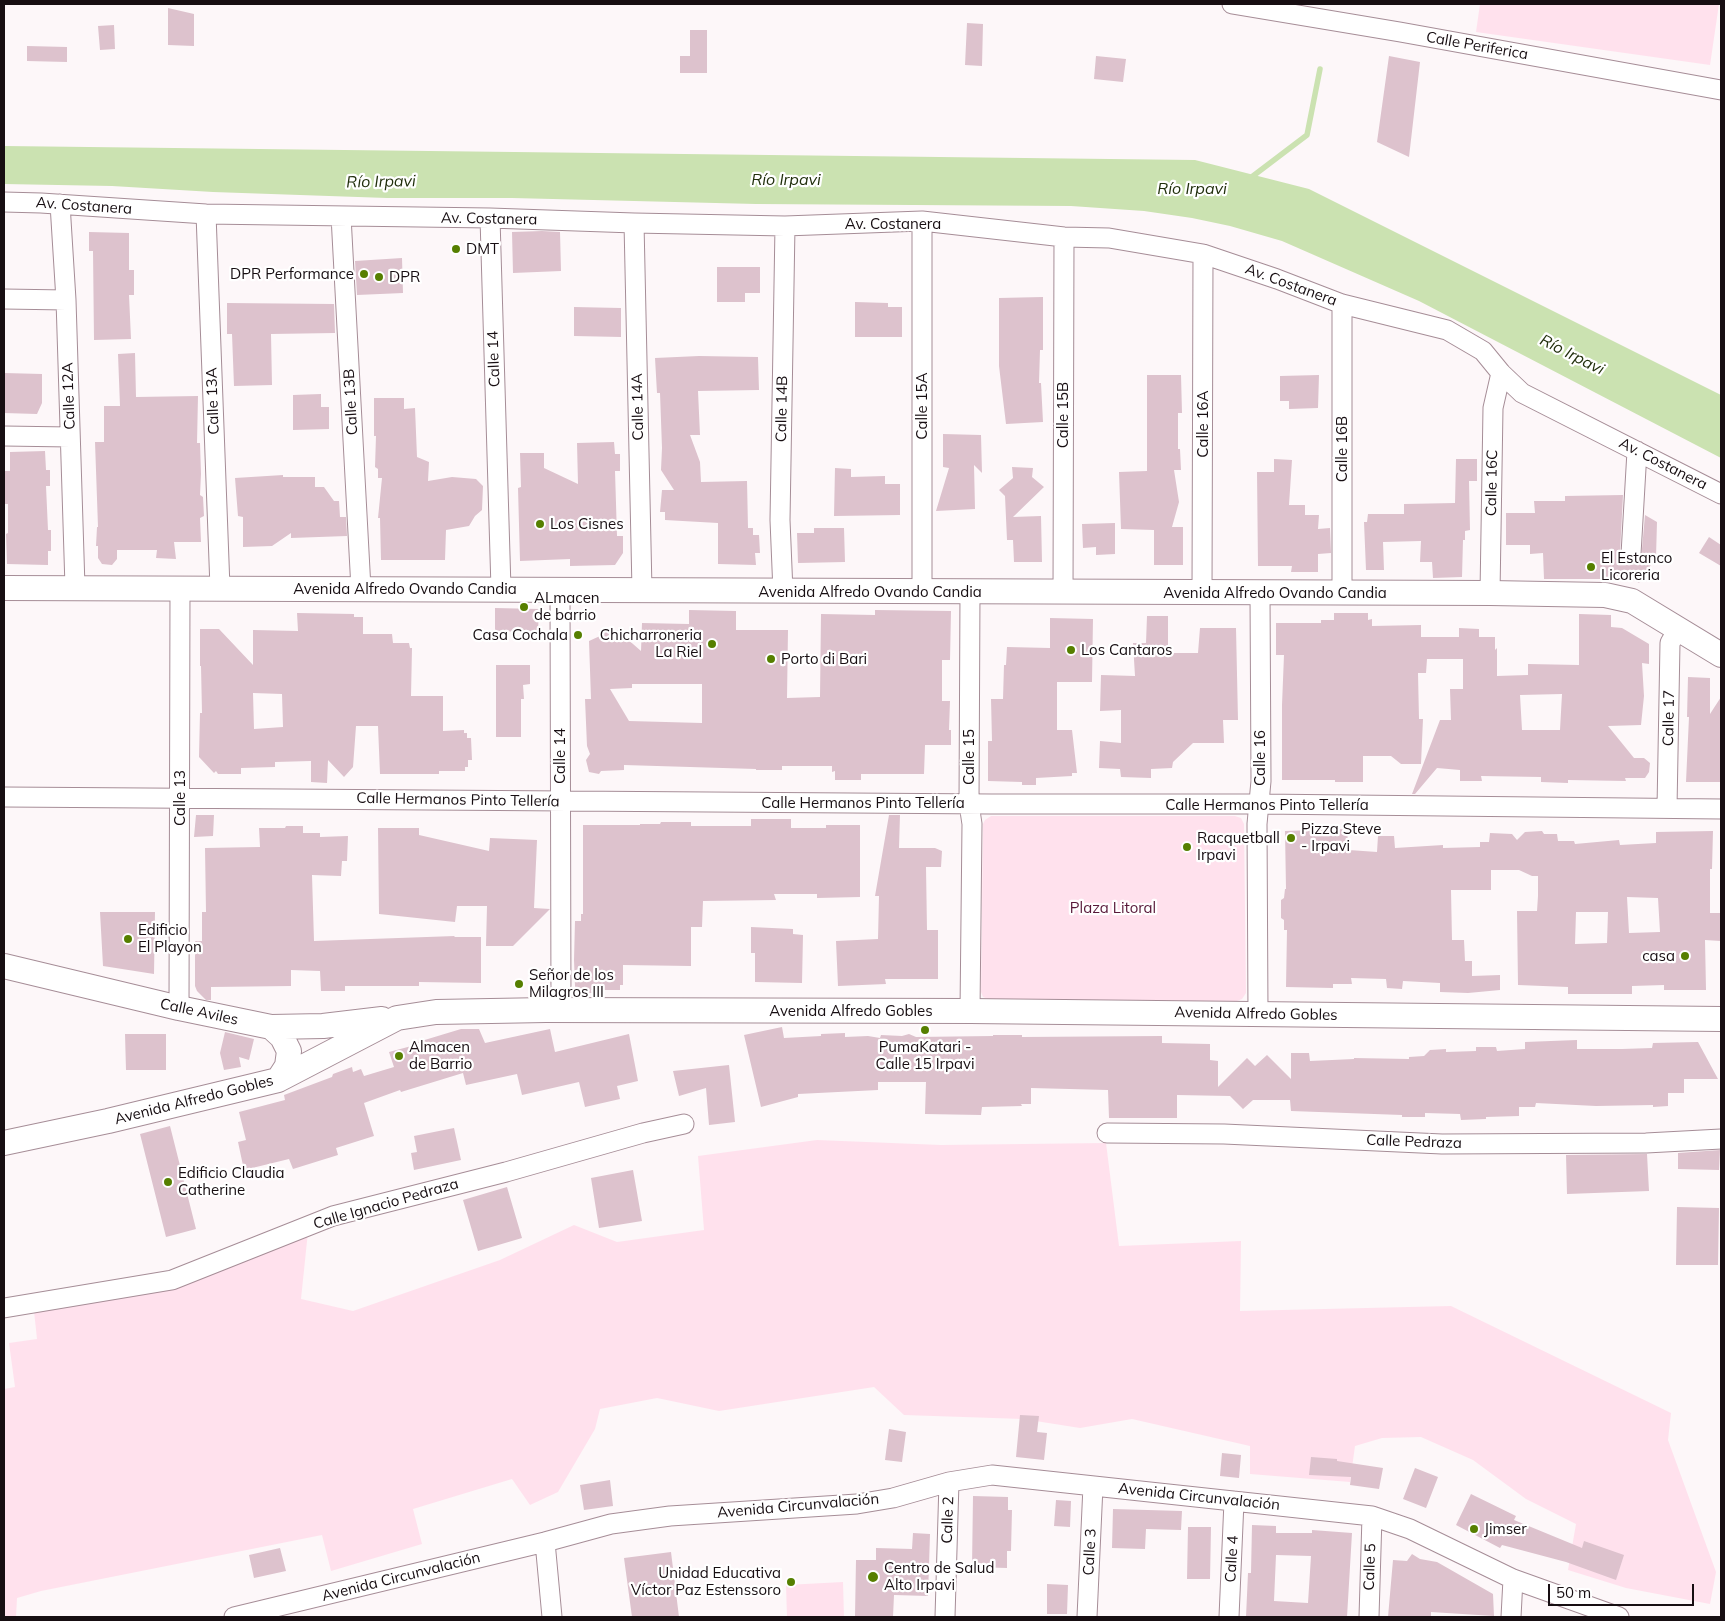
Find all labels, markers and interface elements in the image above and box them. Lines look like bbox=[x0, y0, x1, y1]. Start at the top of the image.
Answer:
street label: Calle Periferica bbox=[1425, 28, 1529, 64]
water label: Río Irpavi bbox=[751, 170, 821, 190]
water label: Río Irpavi bbox=[346, 172, 416, 192]
water label: Río Irpavi bbox=[1157, 179, 1227, 199]
street label: Av. Costanera bbox=[35, 194, 133, 218]
street label: Av. Costanera bbox=[441, 209, 537, 229]
street label: Av. Costanera bbox=[845, 215, 941, 233]
place label: DMT bbox=[466, 240, 499, 258]
marker: DMT bbox=[450, 243, 462, 255]
street label: Av. Costanera bbox=[1243, 260, 1339, 310]
place label: DPR Performance bbox=[230, 265, 354, 283]
marker: DPR Performance bbox=[358, 268, 370, 280]
place label: DPR bbox=[389, 268, 420, 286]
marker: DPR bbox=[373, 271, 385, 283]
street label: Calle 14 bbox=[484, 331, 504, 387]
water label: Río Irpavi bbox=[1537, 331, 1607, 379]
street label: Calle 12A bbox=[59, 362, 79, 430]
street label: Calle 13A bbox=[203, 367, 223, 435]
street label: Calle 13B bbox=[340, 368, 362, 436]
street label: Calle 15A bbox=[913, 372, 931, 440]
street label: Calle 14A bbox=[628, 373, 648, 441]
street label: Calle 14B bbox=[772, 376, 792, 442]
street label: Calle 15B bbox=[1054, 382, 1072, 448]
street label: Calle 16A bbox=[1194, 390, 1212, 458]
street label: Calle 16B bbox=[1333, 416, 1351, 482]
street label: Av. Costanera bbox=[1616, 434, 1710, 494]
street label: Calle 16C bbox=[1482, 450, 1502, 516]
place label: Los Cisnes bbox=[550, 515, 624, 533]
marker: Los Cisnes bbox=[534, 518, 546, 530]
place label: El Estanco Licoreria bbox=[1601, 549, 1672, 584]
marker: El Estanco Licoreria bbox=[1585, 561, 1597, 573]
street label: Avenida Alfredo Ovando Candia bbox=[293, 580, 517, 598]
street label: Avenida Alfredo Ovando Candia bbox=[758, 583, 982, 601]
street label: Avenida Alfredo Ovando Candia bbox=[1163, 584, 1387, 602]
place label: ALmacen de barrio bbox=[534, 589, 600, 624]
marker: ALmacen de barrio bbox=[518, 601, 530, 613]
place label: Casa Cochala bbox=[473, 626, 568, 644]
place label: Chicharroneria La Riel bbox=[600, 626, 702, 661]
marker: Casa Cochala bbox=[572, 629, 584, 641]
marker: Chicharroneria La Riel bbox=[706, 638, 718, 650]
place label: Los Cantaros bbox=[1081, 641, 1172, 659]
marker: Los Cantaros bbox=[1065, 644, 1077, 656]
place label: Porto di Bari bbox=[781, 650, 867, 668]
marker: Porto di Bari bbox=[765, 653, 777, 665]
street label: Calle 17 bbox=[1660, 690, 1678, 746]
street label: Calle 14 bbox=[551, 728, 569, 784]
street label: Calle 15 bbox=[960, 729, 978, 785]
street label: Calle 16 bbox=[1251, 730, 1269, 786]
street label: Calle 13 bbox=[171, 770, 189, 826]
street label: Calle Hermanos Pinto Tellería bbox=[356, 789, 560, 811]
street label: Calle Hermanos Pinto Tellería bbox=[761, 794, 965, 812]
street label: Calle Hermanos Pinto Tellería bbox=[1165, 796, 1369, 814]
place label: Pizza Steve - Irpavi bbox=[1301, 820, 1381, 855]
place label: Racquetball Irpavi bbox=[1197, 829, 1280, 864]
marker: Pizza Steve - Irpavi bbox=[1285, 832, 1297, 844]
marker: Racquetball Irpavi bbox=[1181, 841, 1193, 853]
park label: Plaza Litoral bbox=[1070, 899, 1156, 917]
place label: Edificio El Playon bbox=[138, 921, 202, 956]
marker: Edificio El Playon bbox=[122, 933, 134, 945]
place label: casa bbox=[1642, 947, 1675, 965]
marker: casa bbox=[1679, 950, 1691, 962]
place label: Señor de los Milagros III bbox=[529, 966, 614, 1001]
marker: Señor de los Milagros III bbox=[513, 978, 525, 990]
street label: Calle Aviles bbox=[158, 995, 240, 1029]
street label: Avenida Alfredo Gobles bbox=[769, 1002, 933, 1020]
street label: Avenida Alfredo Gobles bbox=[1174, 1004, 1338, 1024]
marker: PumaKatari - Calle 15 Irpavi bbox=[919, 1024, 931, 1036]
place label: Almacen de Barrio bbox=[409, 1038, 472, 1073]
place label: PumaKatari - Calle 15 Irpavi bbox=[876, 1038, 974, 1073]
marker: Almacen de Barrio bbox=[393, 1050, 405, 1062]
street label: Avenida Alfredo Gobles bbox=[113, 1072, 275, 1128]
street label: Calle Pedraza bbox=[1366, 1131, 1462, 1153]
place label: Edificio Claudia Catherine bbox=[178, 1164, 284, 1199]
street label: Calle Ignacio Pedraza bbox=[311, 1175, 461, 1233]
marker: Edificio Claudia Catherine bbox=[162, 1176, 174, 1188]
street label: Avenida Circunvalación bbox=[1117, 1480, 1281, 1514]
street label: Avenida Circunvalación bbox=[716, 1490, 880, 1522]
street label: Calle 2 bbox=[938, 1496, 958, 1544]
place label: Jimser bbox=[1484, 1520, 1527, 1538]
marker: Jimser bbox=[1468, 1523, 1480, 1535]
street label: Calle 3 bbox=[1080, 1528, 1100, 1576]
street label: Calle 4 bbox=[1222, 1535, 1242, 1583]
street label: Calle 5 bbox=[1360, 1543, 1380, 1591]
street label: Avenida Circunvalación bbox=[320, 1549, 482, 1605]
place label: Centro de Salud Alto Irpavi bbox=[884, 1559, 994, 1594]
place label: Unidad Educativa Víctor Paz Estenssoro bbox=[631, 1564, 781, 1599]
marker: Centro de Salud Alto Irpavi bbox=[866, 1570, 880, 1584]
scale bar bbox=[1550, 1574, 1696, 1606]
marker: Unidad Educativa Víctor Paz Estenssoro bbox=[785, 1576, 797, 1588]
text: 50 m bbox=[1556, 1583, 1591, 1602]

